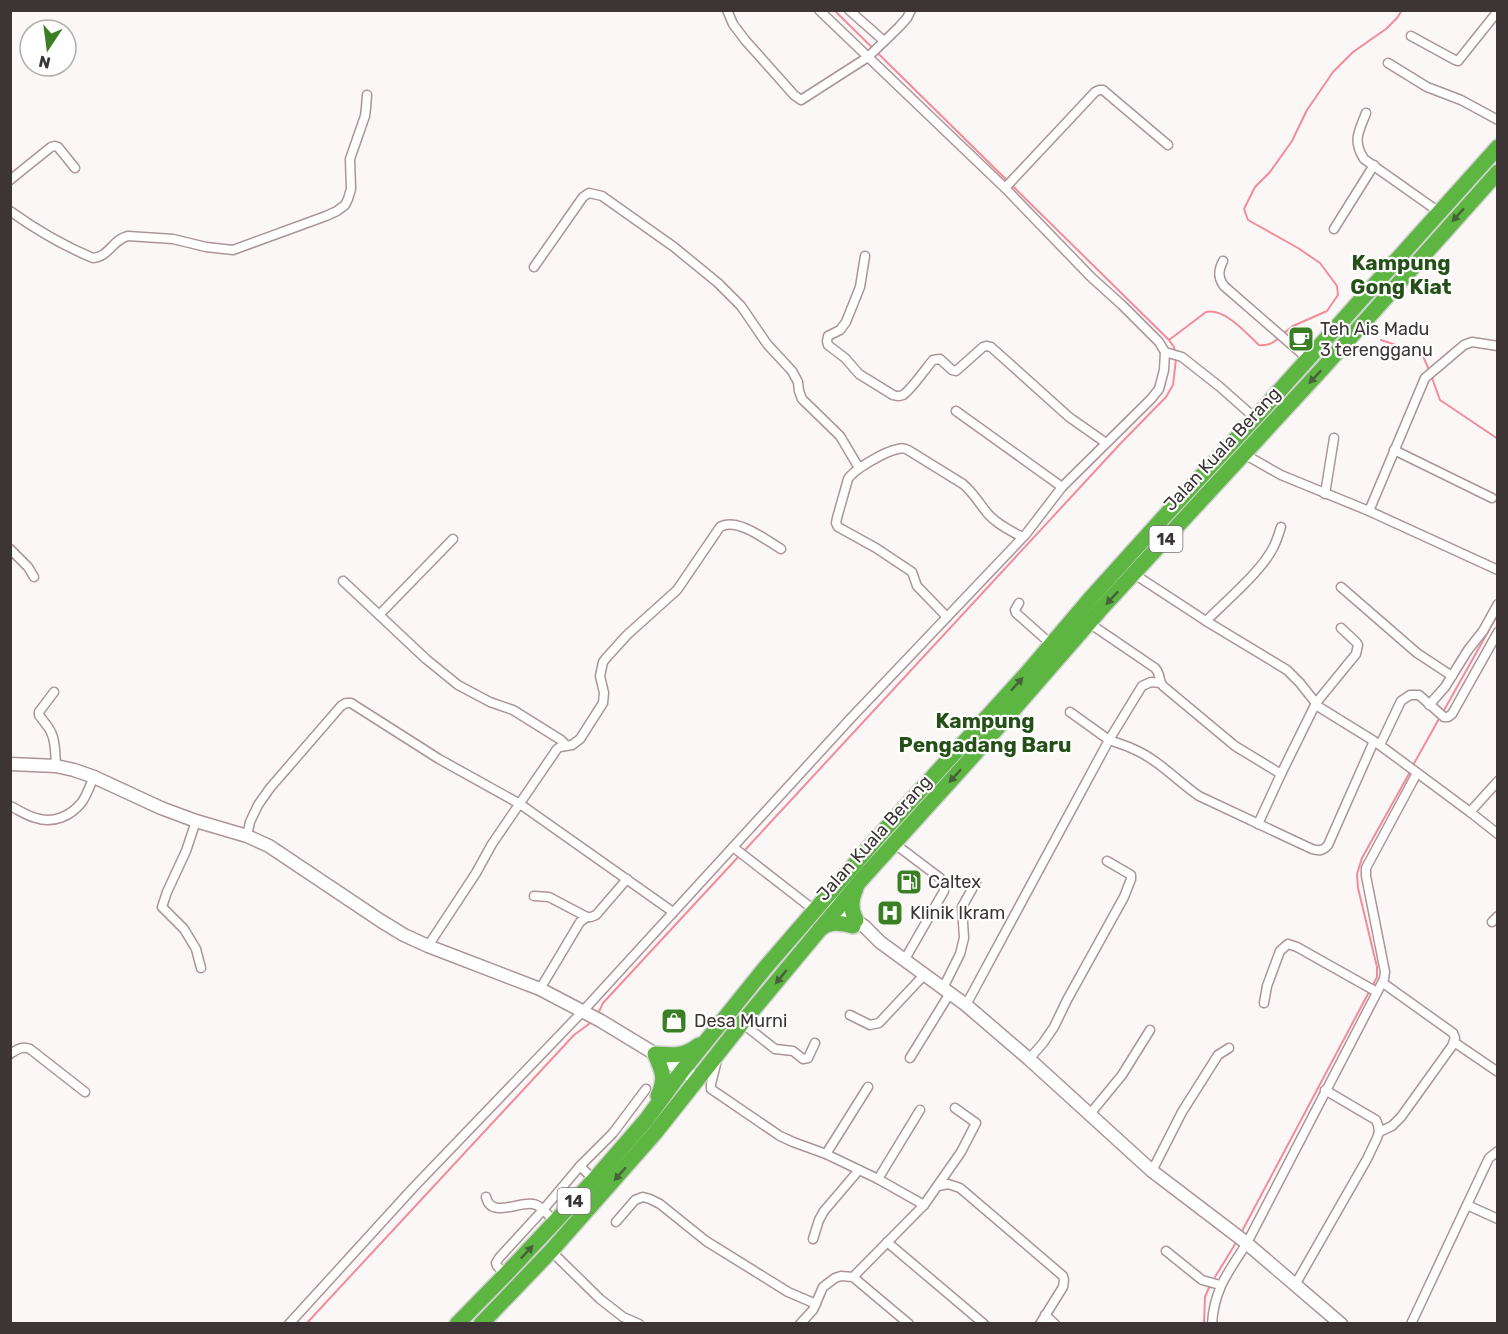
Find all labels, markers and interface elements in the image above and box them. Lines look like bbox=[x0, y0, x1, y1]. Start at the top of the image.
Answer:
north arrow bbox=[18, 18, 78, 78]
text: N bbox=[37, 52, 52, 73]
one-way arrow bbox=[1452, 207, 1465, 222]
district label: Kampung Gong Kiat bbox=[1350, 250, 1452, 299]
place label: Teh Ais Madu 3 terengganu bbox=[1320, 318, 1433, 361]
cafe icon: Teh Ais Madu 3 terengganu bbox=[1286, 324, 1316, 354]
one-way arrow bbox=[1309, 369, 1322, 384]
street label: Jalan Kuala Berang bbox=[1159, 383, 1285, 515]
road number: 14 bbox=[1150, 526, 1182, 552]
one-way arrow bbox=[1106, 590, 1119, 605]
one-way arrow bbox=[1010, 677, 1023, 692]
district label: Kampung Pengadang Baru bbox=[899, 708, 1071, 757]
one-way arrow bbox=[949, 768, 962, 783]
street label: Jalan Kuala Berang bbox=[812, 771, 936, 905]
fuel station icon: Caltex bbox=[894, 867, 924, 897]
place label: Caltex bbox=[928, 871, 981, 893]
hospital icon: Klinik Ikram bbox=[875, 898, 905, 928]
place label: Klinik Ikram bbox=[910, 902, 1005, 924]
one-way arrow bbox=[775, 969, 787, 984]
shop icon: Desa Murni bbox=[659, 1006, 689, 1036]
place label: Desa Murni bbox=[694, 1010, 787, 1032]
one-way arrow bbox=[614, 1166, 627, 1181]
road number: 14 bbox=[558, 1188, 590, 1214]
one-way arrow bbox=[520, 1244, 534, 1259]

